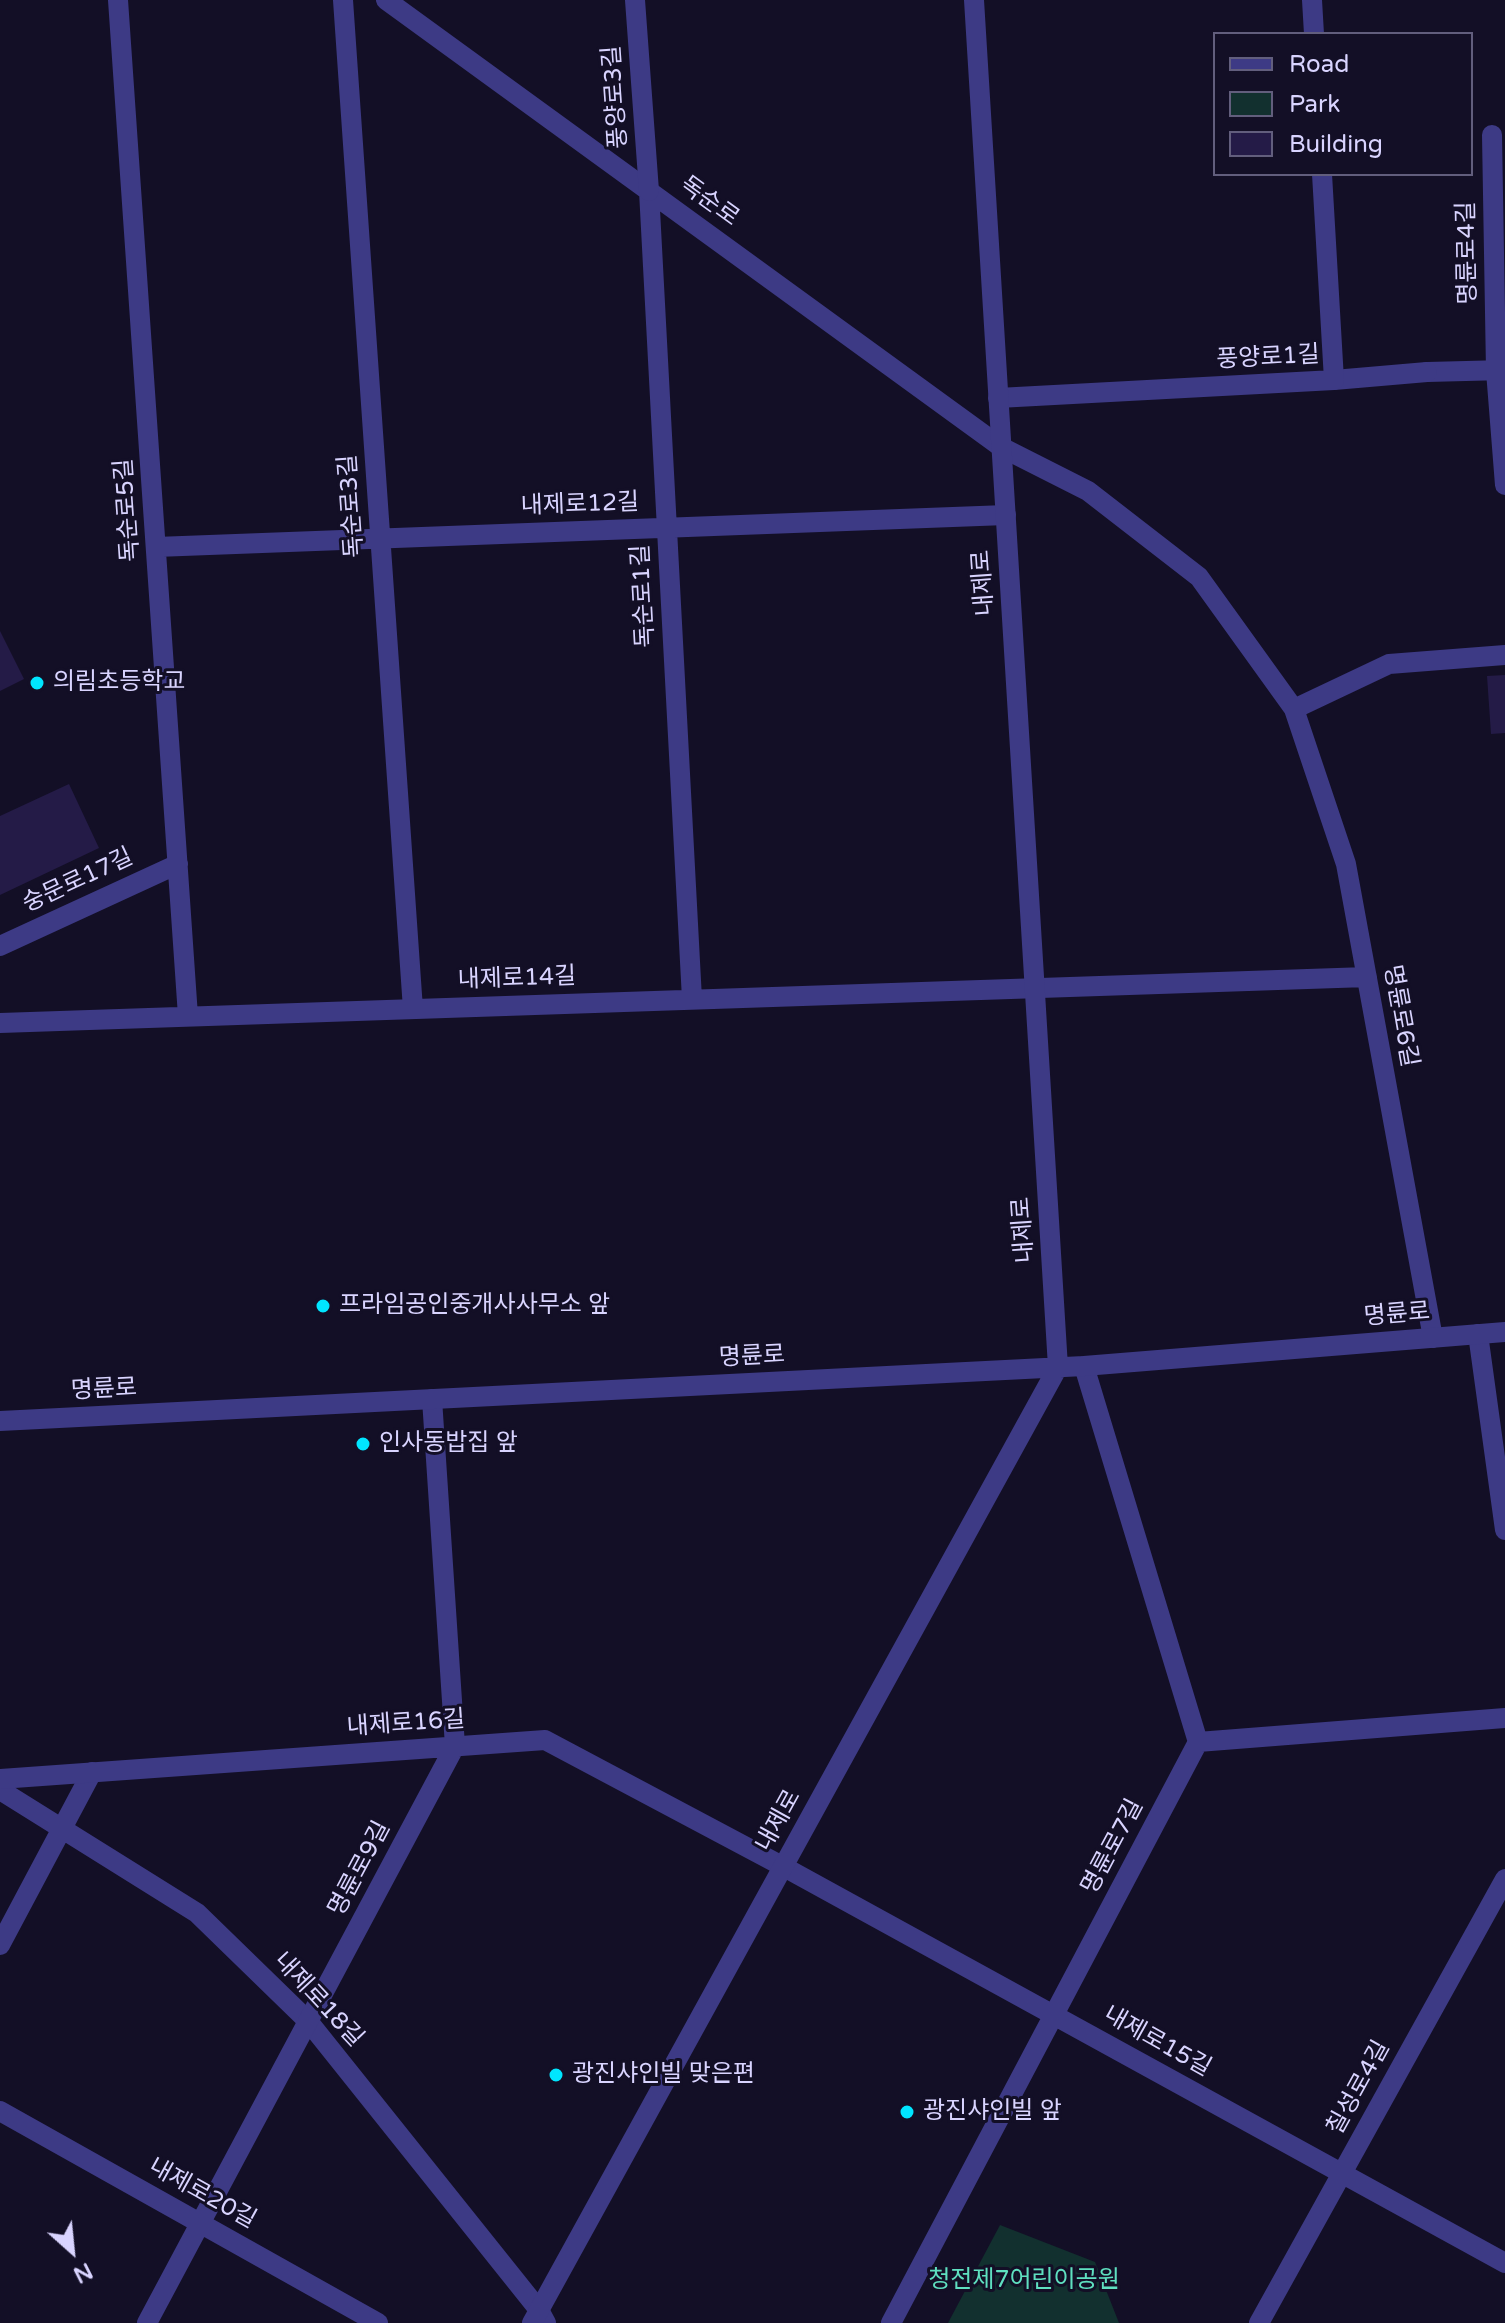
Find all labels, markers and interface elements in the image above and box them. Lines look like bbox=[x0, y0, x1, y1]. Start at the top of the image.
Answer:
legend bbox=[1213, 32, 1473, 176]
street label: 풍양로3길 bbox=[598, 44, 634, 150]
text: Road bbox=[1289, 50, 1349, 79]
text: Park bbox=[1289, 90, 1340, 119]
text: Building bbox=[1289, 130, 1383, 159]
street label: 독순로 bbox=[674, 171, 744, 233]
street label: 명륜로4길 bbox=[1453, 201, 1483, 305]
street label: 풍양로1길 bbox=[1216, 341, 1320, 375]
street label: 독순로3길 bbox=[334, 453, 370, 559]
street label: 독순로5길 bbox=[110, 457, 146, 563]
street label: 내제로12길 bbox=[520, 489, 640, 521]
street label: 독순로1길 bbox=[627, 544, 661, 648]
street label: 내제로 bbox=[967, 549, 1001, 617]
place label: 의림초등학교 bbox=[53, 669, 185, 697]
marker: 의림초등학교 bbox=[28, 674, 46, 692]
street label: 숭문로17길 bbox=[18, 843, 138, 919]
street label: 내제로14길 bbox=[457, 963, 577, 995]
street label: 명륜로6길 bbox=[1377, 963, 1423, 1069]
street label: 내제로 bbox=[1007, 1196, 1041, 1264]
place label: 프라임공인중개사사무소 앞 bbox=[339, 1292, 610, 1320]
marker: 프라임공인중개사사무소 앞 bbox=[314, 1297, 332, 1315]
street label: 명륜로 bbox=[1363, 1298, 1431, 1332]
street label: 명륜로 bbox=[718, 1341, 786, 1373]
street label: 명륜로 bbox=[70, 1374, 138, 1406]
place label: 인사동밥집 앞 bbox=[379, 1430, 518, 1458]
marker: 인사동밥집 앞 bbox=[354, 1435, 372, 1453]
street label: 내제로16길 bbox=[346, 1706, 466, 1742]
street label: 내제로 bbox=[750, 1785, 808, 1857]
street label: 명륜로7길 bbox=[1076, 1795, 1150, 1899]
street label: 명륜로9길 bbox=[323, 1817, 397, 1921]
street label: 내제로18길 bbox=[267, 1947, 369, 2053]
street label: 내제로15길 bbox=[1098, 2001, 1216, 2083]
street label: 칠성로4길 bbox=[1321, 2036, 1397, 2140]
place label: 광진샤인빌 맞은편 bbox=[572, 2061, 755, 2089]
marker: 광진샤인빌 맞은편 bbox=[547, 2066, 565, 2084]
place label: 광진샤인빌 앞 bbox=[923, 2098, 1062, 2126]
marker: 광진샤인빌 앞 bbox=[898, 2103, 916, 2121]
street label: 내제로20길 bbox=[143, 2153, 261, 2235]
north arrow bbox=[32, 2211, 112, 2291]
text: N bbox=[69, 2257, 97, 2288]
park label: 청전제7어린이공원 bbox=[928, 2267, 1120, 2295]

